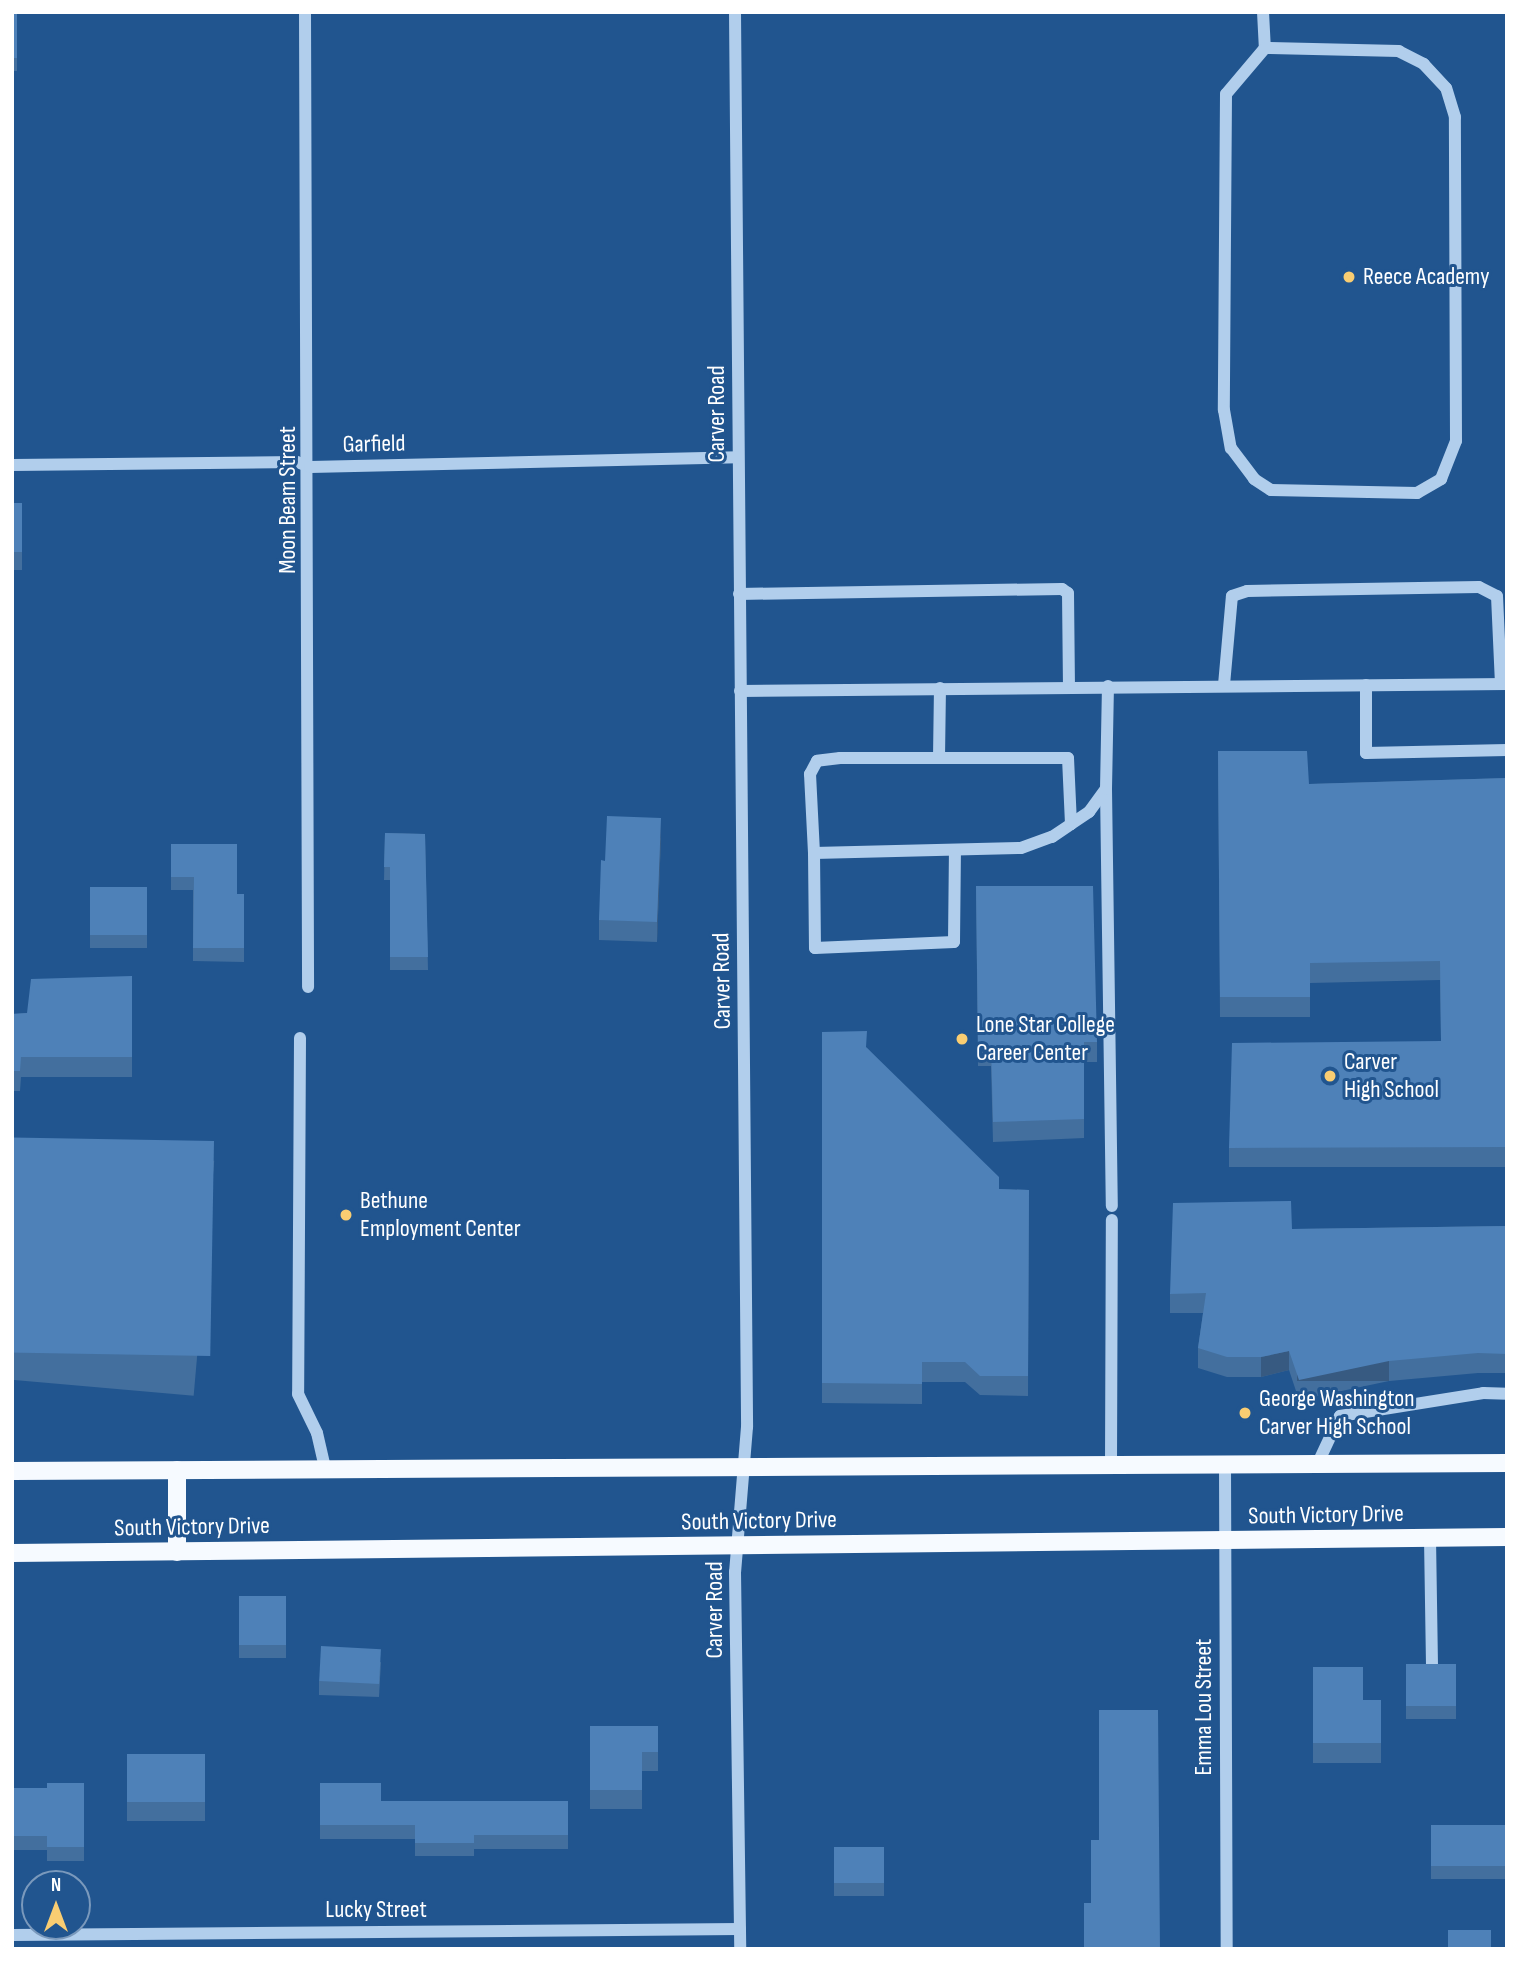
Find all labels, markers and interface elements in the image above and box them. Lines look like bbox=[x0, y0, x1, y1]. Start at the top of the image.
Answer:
place label: Reece Academy bbox=[1363, 263, 1489, 291]
marker: Reece Academy bbox=[1341, 269, 1357, 285]
street label: Carver Road bbox=[703, 366, 731, 462]
street label: Moon Beam Street bbox=[274, 426, 302, 574]
street label: Garfield bbox=[342, 429, 406, 459]
street label: Carver Road bbox=[707, 932, 737, 1030]
place label: Lone Star College Career Center bbox=[976, 1011, 1115, 1067]
marker: Lone Star College Career Center bbox=[954, 1031, 970, 1047]
place label: Carver High School bbox=[1344, 1048, 1439, 1104]
marker: Carver High School bbox=[1322, 1068, 1338, 1084]
place label: Bethune Employment Center bbox=[360, 1187, 521, 1243]
marker: Bethune Employment Center bbox=[338, 1207, 354, 1223]
place label: George Washington Carver High School bbox=[1259, 1385, 1414, 1441]
marker: George Washington Carver High School bbox=[1237, 1405, 1253, 1421]
street label: South Victory Drive bbox=[1248, 1499, 1404, 1531]
street label: South Victory Drive bbox=[681, 1505, 837, 1537]
street label: South Victory Drive bbox=[114, 1511, 270, 1543]
street label: Carver Road bbox=[701, 1562, 729, 1658]
street label: Emma Lou Street bbox=[1190, 1639, 1218, 1775]
north arrow bbox=[21, 1870, 91, 1940]
text: N bbox=[51, 1874, 61, 1897]
street label: Lucky Street bbox=[325, 1896, 427, 1924]

